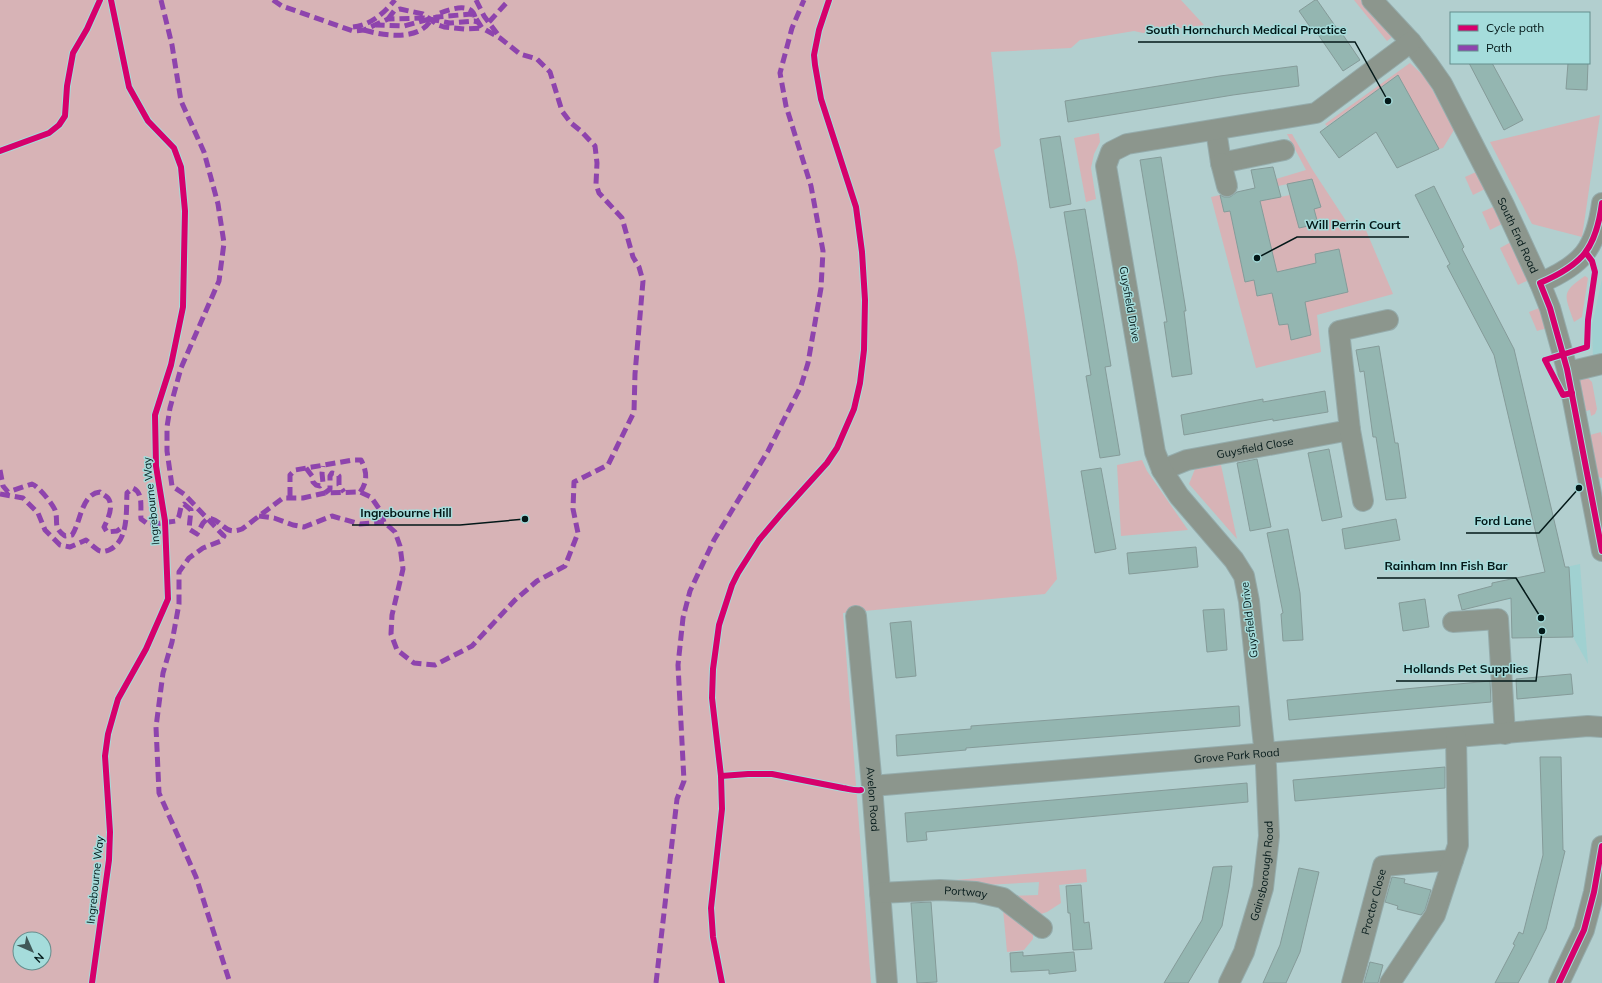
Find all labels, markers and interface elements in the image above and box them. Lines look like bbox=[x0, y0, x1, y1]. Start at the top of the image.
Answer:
legend bbox=[1450, 12, 1590, 64]
callout: South Hornchurch Medical Practice bbox=[1138, 18, 1355, 42]
text: Cycle path bbox=[1486, 20, 1544, 35]
text: South Hornchurch Medical Practice bbox=[1146, 22, 1347, 37]
text: Path bbox=[1486, 40, 1512, 55]
street label: South End Road bbox=[1494, 195, 1542, 276]
callout: Will Perrin Court bbox=[1297, 213, 1409, 237]
text: Will Perrin Court bbox=[1305, 217, 1401, 232]
street label: Guysfield Drive bbox=[1116, 265, 1144, 343]
street label: Guysfield Close bbox=[1215, 434, 1295, 461]
street label: Ingrebourne Way bbox=[139, 456, 163, 546]
callout: Ingrebourne Hill bbox=[352, 501, 460, 525]
text: Ingrebourne Hill bbox=[360, 505, 452, 520]
callout: Ford Lane bbox=[1466, 509, 1539, 533]
text: Ford Lane bbox=[1474, 513, 1532, 528]
callout: Rainham Inn Fish Bar bbox=[1377, 554, 1516, 578]
text: Rainham Inn Fish Bar bbox=[1384, 558, 1508, 573]
street label: Guysfield Drive bbox=[1237, 581, 1261, 659]
callout: Hollands Pet Supplies bbox=[1396, 657, 1536, 681]
text: Hollands Pet Supplies bbox=[1404, 661, 1528, 676]
street label: Grove Park Road bbox=[1193, 745, 1280, 766]
street label: Avelon Road bbox=[863, 766, 882, 832]
street label: Gainsborough Road bbox=[1247, 820, 1276, 923]
street label: Ingrebourne Way bbox=[83, 835, 107, 925]
street label: Proctor Close bbox=[1358, 867, 1389, 936]
street label: Portway bbox=[944, 883, 989, 901]
north arrow bbox=[12, 931, 52, 971]
text: N bbox=[31, 950, 47, 966]

